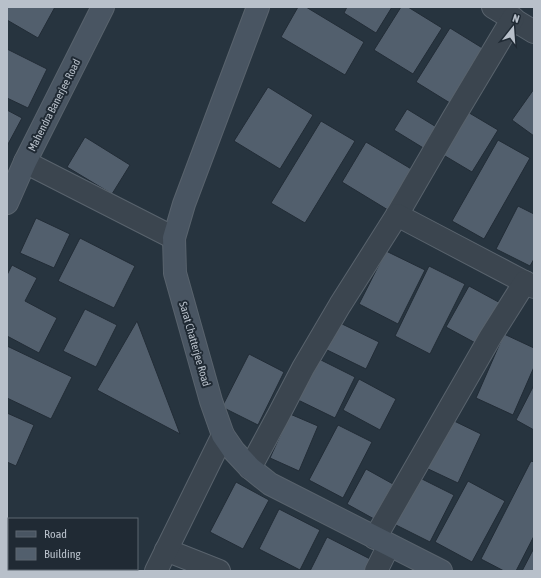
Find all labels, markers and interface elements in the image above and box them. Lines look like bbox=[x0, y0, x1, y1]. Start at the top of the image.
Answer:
north arrow bbox=[493, 8, 533, 48]
text: N bbox=[511, 12, 521, 25]
street label: Mahendra Banerjee Road bbox=[26, 57, 82, 153]
street label: Sarat Chatterjee Road bbox=[177, 300, 213, 388]
legend bbox=[8, 518, 138, 570]
text: Road bbox=[44, 527, 67, 541]
text: Building bbox=[44, 547, 82, 561]

